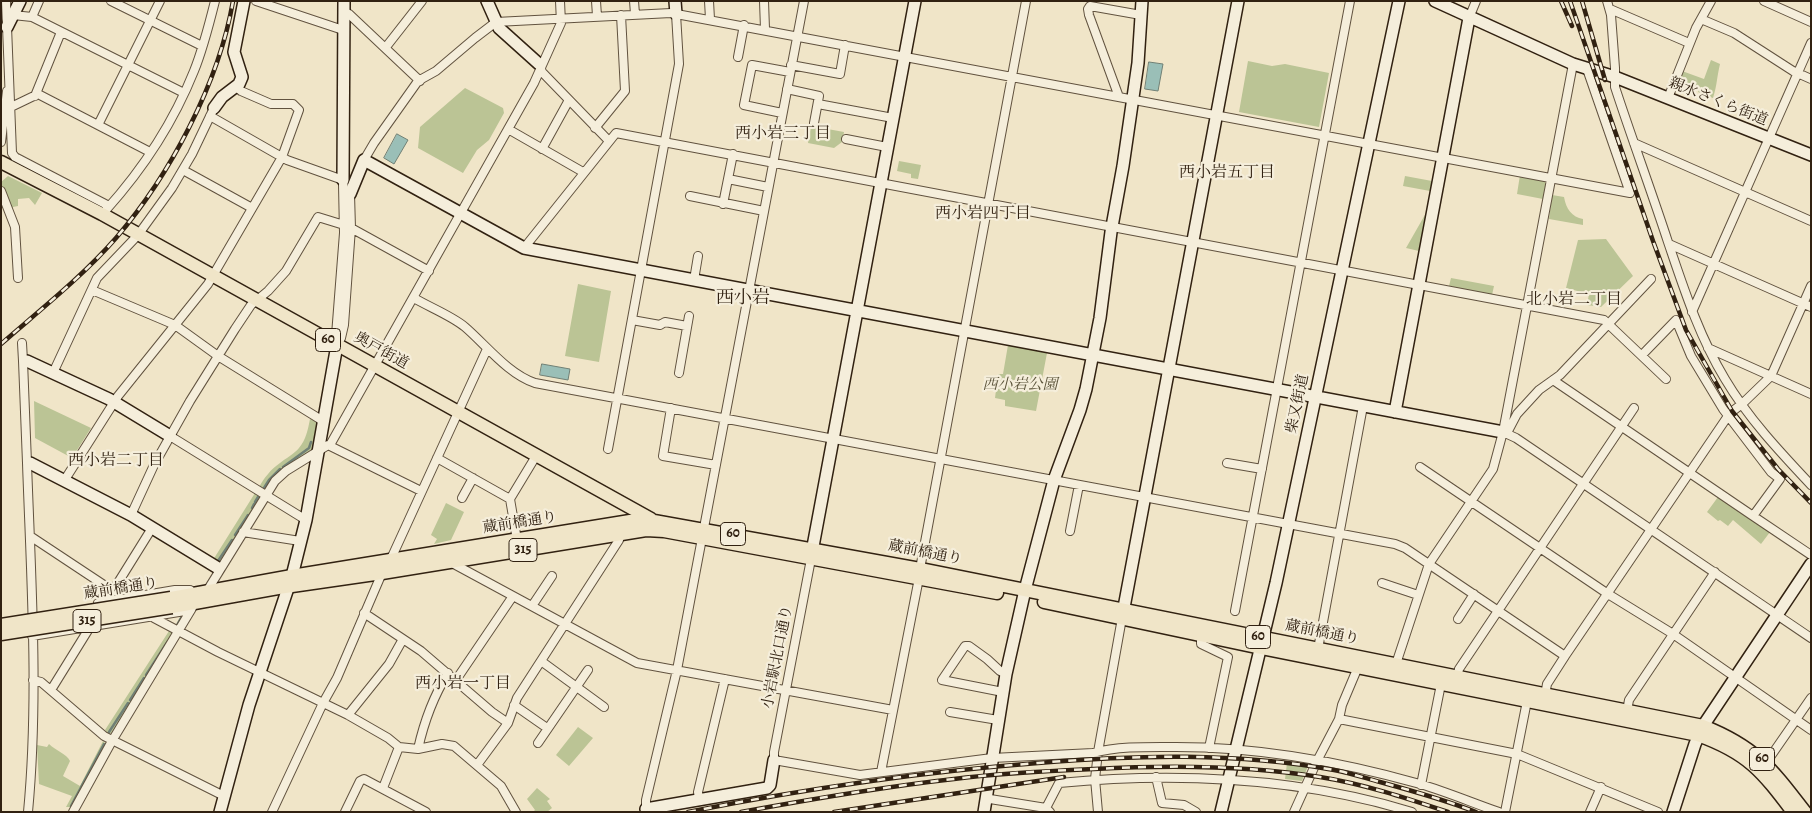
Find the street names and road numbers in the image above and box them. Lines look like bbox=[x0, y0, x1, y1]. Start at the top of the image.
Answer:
street label: 親水さくら街道 bbox=[1666, 74, 1770, 130]
road number: 60 bbox=[316, 328, 340, 352]
street label: 奥戸街道 bbox=[350, 329, 412, 373]
street label: 柴又街道 bbox=[1283, 373, 1313, 435]
street label: 蔵前橋通り bbox=[482, 508, 558, 538]
road number: 60 bbox=[720, 522, 746, 546]
street label: 蔵前橋通り bbox=[886, 537, 964, 569]
road number: 315 bbox=[509, 538, 537, 562]
street label: 蔵前橋通り bbox=[83, 574, 159, 604]
street label: 小岩駅北口通り bbox=[759, 604, 797, 710]
road number: 315 bbox=[73, 610, 101, 632]
street label: 蔵前橋通り bbox=[1283, 617, 1361, 649]
road number: 60 bbox=[1246, 626, 1270, 649]
road number: 60 bbox=[1750, 748, 1774, 771]

